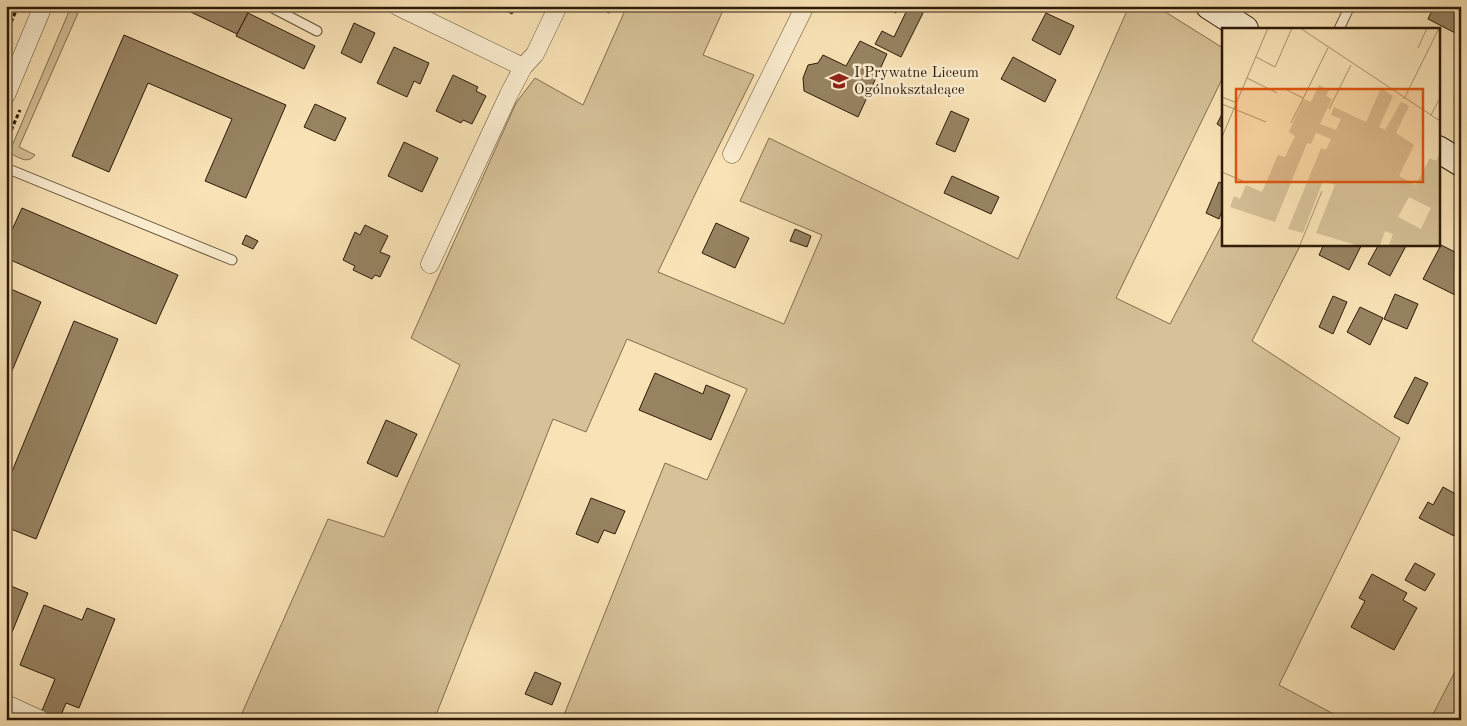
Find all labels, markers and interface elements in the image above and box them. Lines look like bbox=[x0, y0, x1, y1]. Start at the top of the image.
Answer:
inset map bbox=[1222, 28, 1440, 245]
place label: I Prywatne Liceum Ogólnokształcące bbox=[854, 66, 979, 98]
school or university icon: I Prywatne Liceum Ogólnokształcące bbox=[828, 70, 850, 92]

